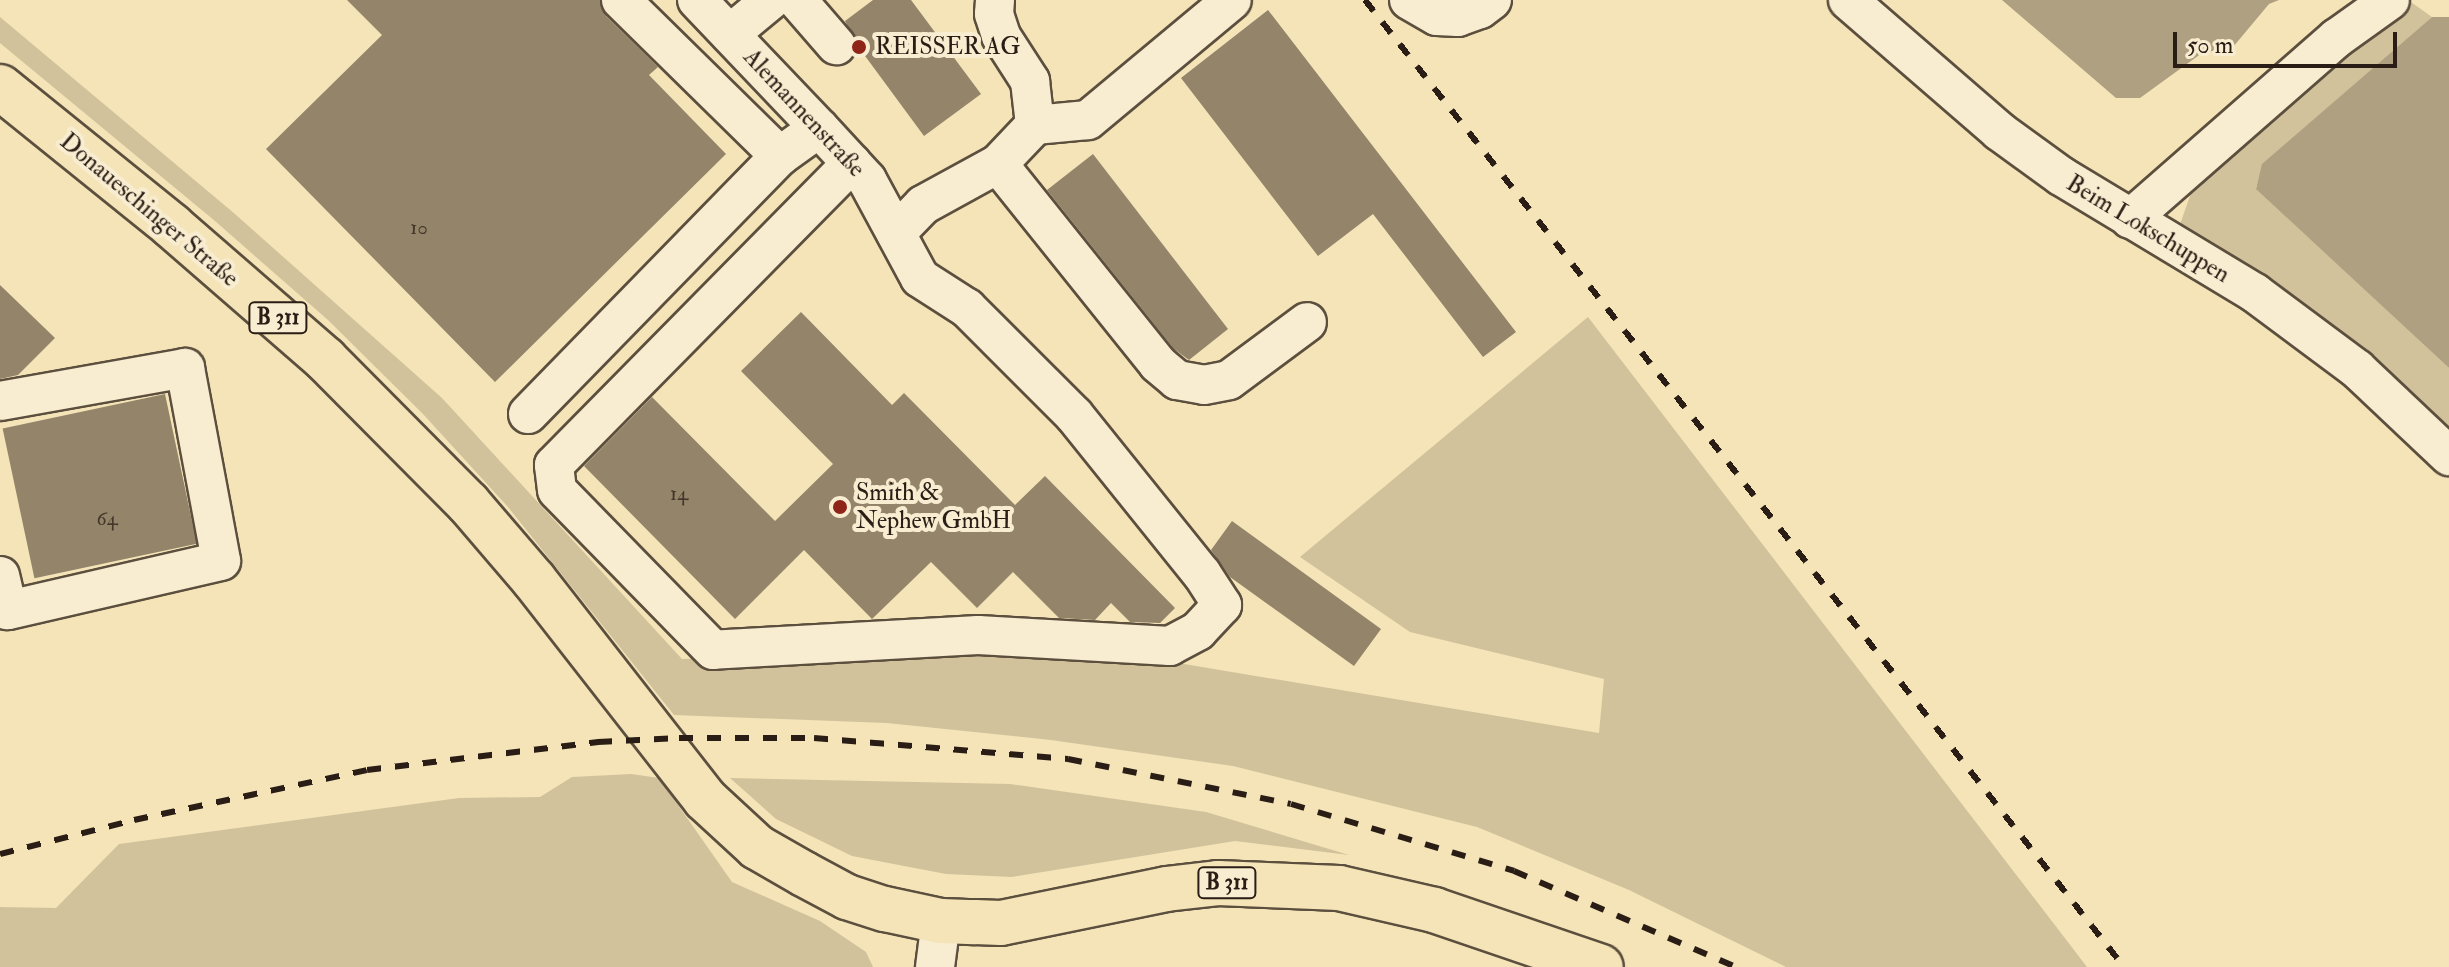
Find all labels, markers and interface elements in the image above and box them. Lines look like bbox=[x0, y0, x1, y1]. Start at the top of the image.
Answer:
scale bar bbox=[2177, 16, 2401, 66]
text: 50 m bbox=[2187, 30, 2233, 61]
place label: REISSER AG bbox=[875, 33, 1020, 61]
marker: REISSER AG bbox=[850, 38, 868, 56]
street label: Alemannenstraße bbox=[737, 43, 871, 183]
street label: Donaueschinger Straße bbox=[54, 127, 244, 293]
street label: Beim Lokschuppen bbox=[2061, 169, 2235, 289]
house number: 10 bbox=[410, 215, 428, 239]
road number: B 311 bbox=[248, 300, 308, 336]
place label: Smith & Nephew GmbH bbox=[856, 479, 1011, 535]
house number: 14 bbox=[670, 481, 688, 505]
marker: Smith & Nephew GmbH bbox=[831, 498, 849, 516]
house number: 64 bbox=[97, 506, 117, 530]
road number: B 311 bbox=[1197, 865, 1257, 901]

